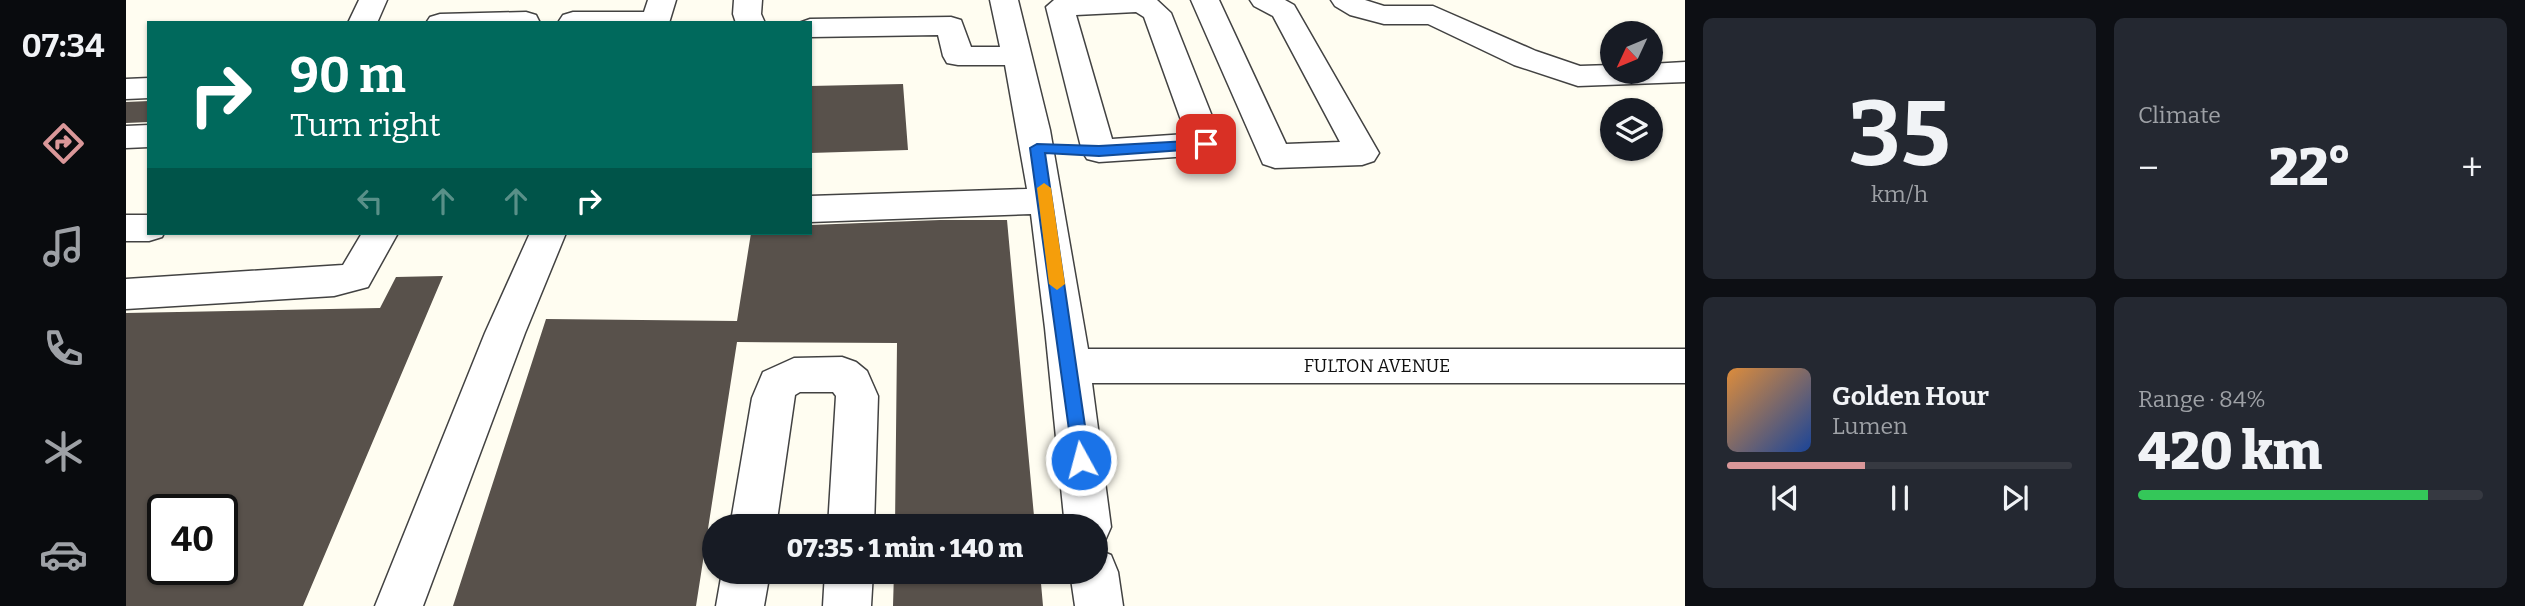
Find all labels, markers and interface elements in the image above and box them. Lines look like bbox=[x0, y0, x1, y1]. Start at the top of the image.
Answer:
north arrow bbox=[1600, 21, 1662, 84]
map controls bbox=[1600, 21, 1663, 161]
text: 07:34 bbox=[22, 27, 104, 65]
text: 90 m bbox=[290, 46, 406, 105]
icon: right bbox=[175, 49, 266, 140]
text: 35 bbox=[1848, 80, 1951, 189]
button: layers bbox=[1600, 98, 1663, 161]
text: Climate bbox=[2138, 101, 2221, 129]
text: Turn right bbox=[290, 106, 441, 144]
pin bbox=[1176, 114, 1236, 174]
icon: directions bbox=[39, 119, 88, 168]
icon: arrive bbox=[1187, 125, 1225, 163]
text: 22° bbox=[2269, 136, 2351, 199]
text: − bbox=[2138, 145, 2159, 191]
text: + bbox=[2461, 145, 2483, 191]
text: km/h bbox=[1871, 180, 1928, 208]
icon: left bbox=[351, 182, 389, 220]
icon: ahead bbox=[424, 182, 462, 220]
icon: ahead bbox=[497, 182, 535, 220]
icon: right bbox=[570, 182, 608, 220]
icon: music bbox=[39, 222, 88, 271]
icon: phone bbox=[39, 324, 88, 373]
street label: FULTON AVENUE bbox=[1304, 355, 1450, 377]
text: Golden Hour bbox=[1832, 381, 1989, 412]
text: Range · 84% bbox=[2138, 385, 2266, 413]
text: Lumen bbox=[1832, 412, 1908, 440]
text: 420 km bbox=[2138, 420, 2322, 483]
position arrow bbox=[1044, 423, 1118, 497]
icon: climate bbox=[39, 427, 88, 476]
icon: previous bbox=[1766, 479, 1804, 517]
icon: pause bbox=[1881, 479, 1919, 517]
icon: next bbox=[1996, 479, 2034, 517]
speed limit sign: 40 bbox=[147, 494, 238, 585]
icon: car bbox=[39, 530, 88, 579]
text: 07:35 · 1 min · 140 m bbox=[787, 533, 1023, 564]

